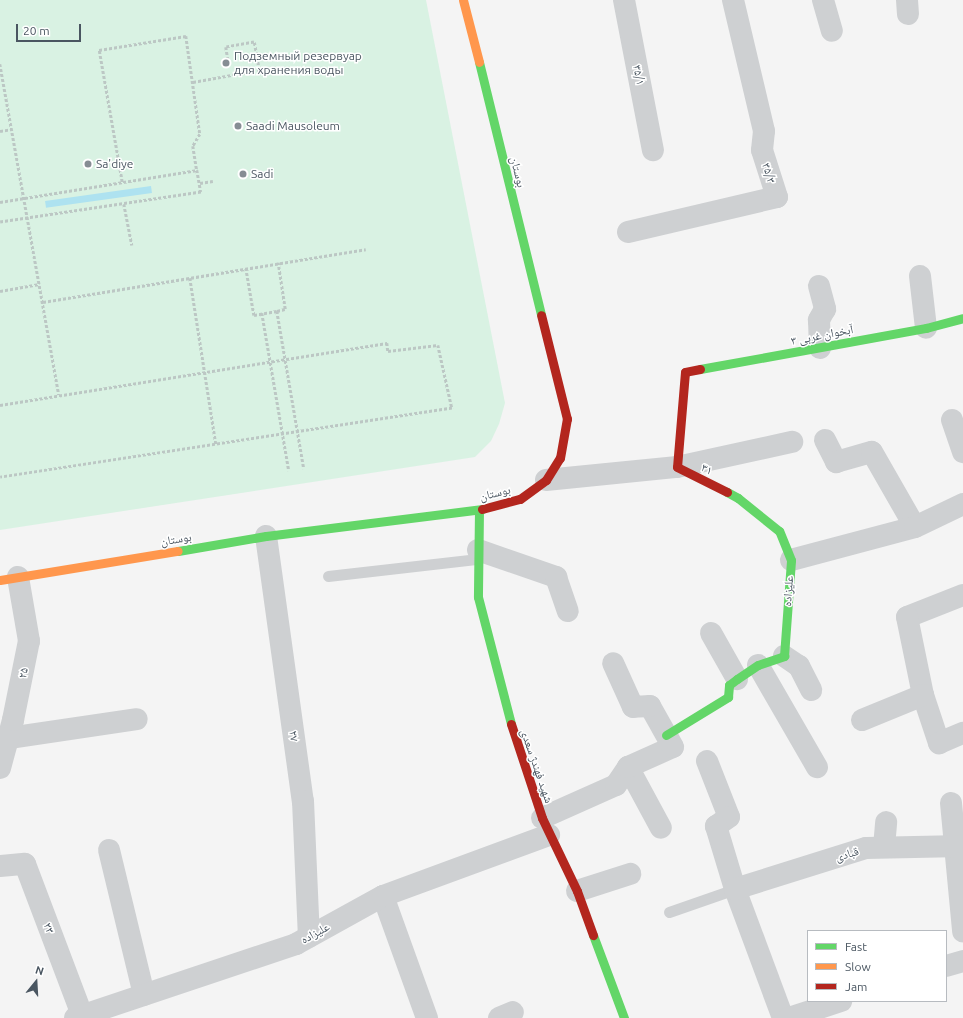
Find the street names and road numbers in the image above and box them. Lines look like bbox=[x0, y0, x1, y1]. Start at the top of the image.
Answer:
street label: ۳۵/۱ bbox=[630, 64, 648, 86]
street label: بوستان bbox=[507, 155, 529, 189]
street label: ۳۵/۳ bbox=[759, 161, 779, 185]
street label: آبخوان غربی ۳ bbox=[790, 322, 854, 348]
street label: ۳۱ bbox=[699, 460, 715, 478]
street label: بوستان bbox=[478, 482, 512, 504]
street label: بوستان bbox=[159, 529, 193, 549]
street label: علیزاده bbox=[780, 575, 796, 607]
street label: ۲۵ bbox=[15, 666, 31, 680]
street label: شهید فهندژ سعدی bbox=[518, 727, 556, 805]
street label: ۲۷ bbox=[286, 730, 302, 742]
street label: قبادی bbox=[833, 844, 861, 864]
street label: علیزاده bbox=[298, 919, 332, 947]
street label: ۲۳ bbox=[40, 920, 58, 936]

